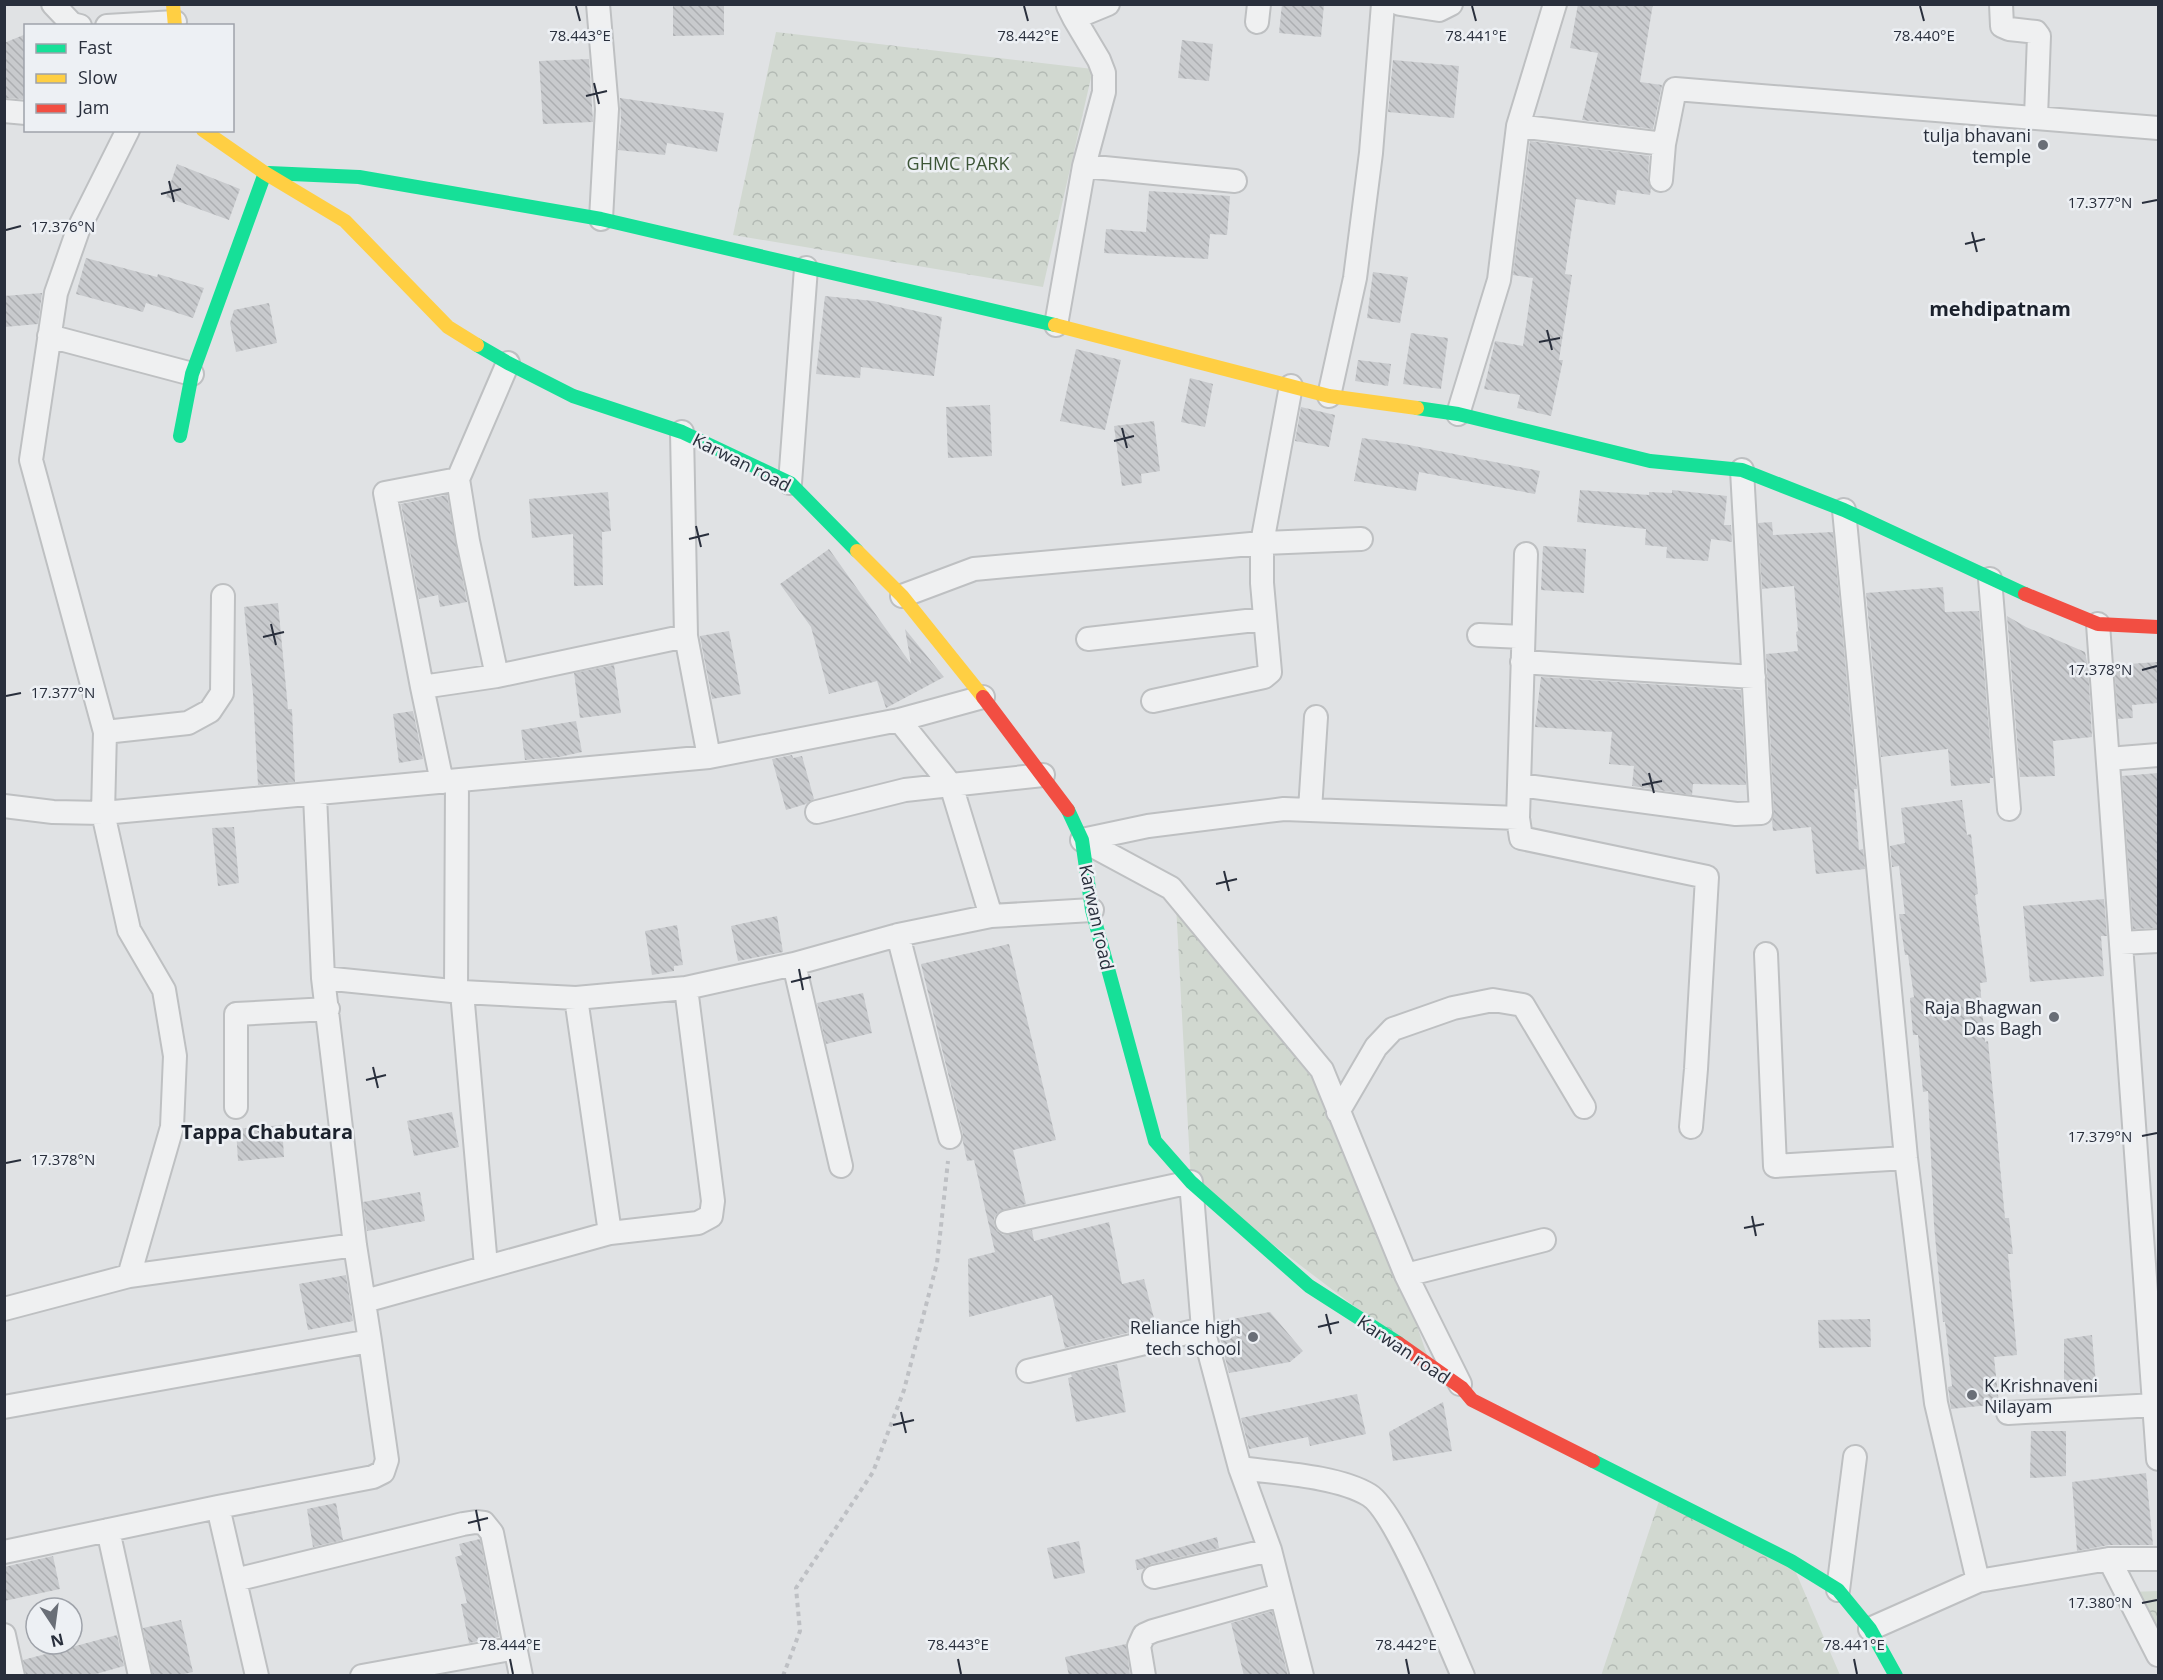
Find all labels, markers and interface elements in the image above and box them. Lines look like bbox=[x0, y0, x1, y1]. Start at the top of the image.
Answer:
legend bbox=[24, 24, 234, 132]
text: 78.443°E bbox=[549, 25, 611, 45]
text: 78.442°E bbox=[997, 25, 1059, 45]
text: 78.441°E bbox=[1445, 25, 1507, 45]
text: 78.440°E bbox=[1893, 25, 1955, 45]
text: Fast bbox=[78, 35, 112, 59]
text: Slow bbox=[78, 65, 117, 89]
text: Jam bbox=[76, 95, 110, 119]
place label: tulja bhavani temple bbox=[1923, 123, 2031, 168]
marker: tulja bhavani temple bbox=[2036, 138, 2050, 152]
park label: GHMC PARK bbox=[907, 151, 1010, 175]
text: 17.377°N bbox=[2068, 192, 2132, 212]
text: 17.376°N bbox=[31, 216, 95, 236]
district label: mehdipatnam bbox=[1929, 295, 2071, 322]
street label: Karwan road bbox=[689, 427, 795, 497]
text: 17.378°N bbox=[2068, 659, 2132, 679]
text: 17.377°N bbox=[31, 682, 95, 702]
street label: Karwan road bbox=[1074, 862, 1120, 972]
place label: Raja Bhagwan Das Bagh bbox=[1924, 995, 2042, 1040]
marker: Raja Bhagwan Das Bagh bbox=[2047, 1010, 2061, 1024]
district label: Tappa Chabutara bbox=[181, 1118, 353, 1145]
text: 17.379°N bbox=[2068, 1126, 2132, 1146]
text: 17.378°N bbox=[31, 1149, 95, 1169]
street label: Karwan road bbox=[1353, 1309, 1455, 1389]
place label: Reliance high tech school bbox=[1130, 1315, 1241, 1360]
marker: Reliance high tech school bbox=[1246, 1330, 1260, 1344]
place label: K.Krishnaveni Nilayam bbox=[1984, 1373, 2098, 1418]
marker: K.Krishnaveni Nilayam bbox=[1965, 1388, 1979, 1402]
text: 17.380°N bbox=[2068, 1592, 2132, 1612]
north arrow bbox=[24, 1596, 84, 1656]
text: N bbox=[49, 1628, 66, 1653]
text: 78.444°E bbox=[479, 1634, 541, 1654]
text: 78.443°E bbox=[927, 1634, 989, 1654]
text: 78.442°E bbox=[1375, 1634, 1437, 1654]
text: 78.441°E bbox=[1823, 1634, 1885, 1654]

